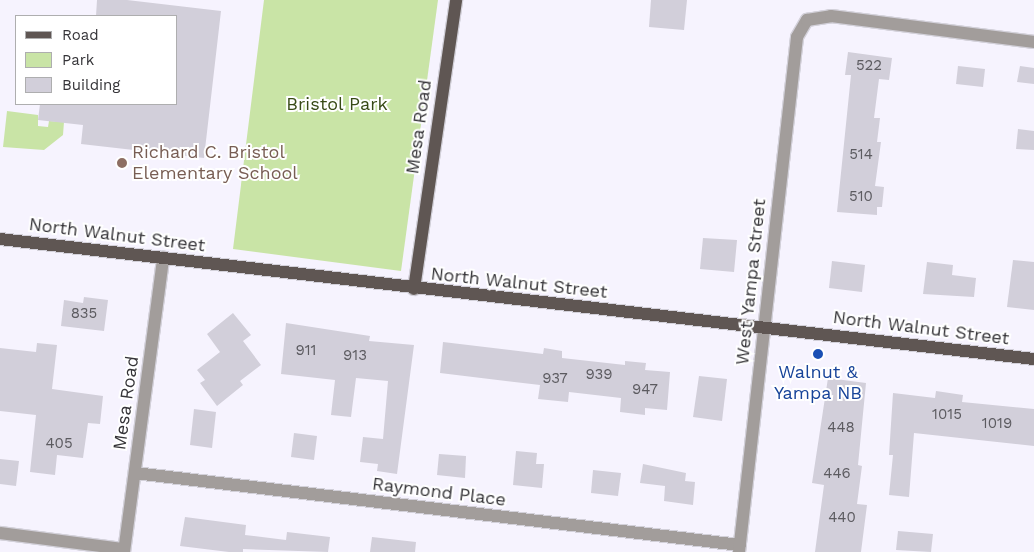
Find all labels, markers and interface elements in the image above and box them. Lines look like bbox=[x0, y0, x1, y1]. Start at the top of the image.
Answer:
legend bbox=[15, 15, 178, 105]
text: Road bbox=[62, 26, 99, 44]
text: Park bbox=[62, 51, 94, 69]
house number: 522 bbox=[856, 57, 882, 75]
text: Building bbox=[62, 76, 120, 94]
street label: Mesa Road bbox=[402, 78, 436, 176]
park label: Bristol Park bbox=[286, 93, 388, 115]
place label: Richard C. Bristol Elementary School bbox=[132, 142, 298, 184]
house number: 514 bbox=[849, 146, 873, 164]
marker: Richard C. Bristol Elementary School bbox=[116, 157, 128, 169]
house number: 510 bbox=[849, 188, 873, 206]
street label: West Yampa Street bbox=[731, 197, 771, 367]
street label: North Walnut Street bbox=[27, 213, 207, 257]
street label: North Walnut Street bbox=[429, 263, 609, 303]
house number: 835 bbox=[71, 305, 97, 323]
street label: North Walnut Street bbox=[831, 306, 1011, 350]
house number: 911 bbox=[296, 342, 316, 360]
house number: 913 bbox=[343, 347, 367, 365]
marker: Walnut & Yampa NB bbox=[812, 348, 824, 360]
street label: Mesa Road bbox=[109, 354, 143, 452]
place label: Walnut & Yampa NB bbox=[774, 362, 862, 404]
house number: 939 bbox=[586, 366, 612, 384]
house number: 937 bbox=[542, 370, 568, 388]
house number: 947 bbox=[632, 381, 658, 399]
house number: 1015 bbox=[932, 406, 962, 424]
house number: 1019 bbox=[982, 415, 1012, 433]
house number: 448 bbox=[827, 419, 855, 437]
house number: 405 bbox=[45, 435, 73, 453]
house number: 446 bbox=[823, 465, 851, 483]
street label: Raymond Place bbox=[371, 473, 507, 511]
house number: 440 bbox=[828, 509, 856, 527]

